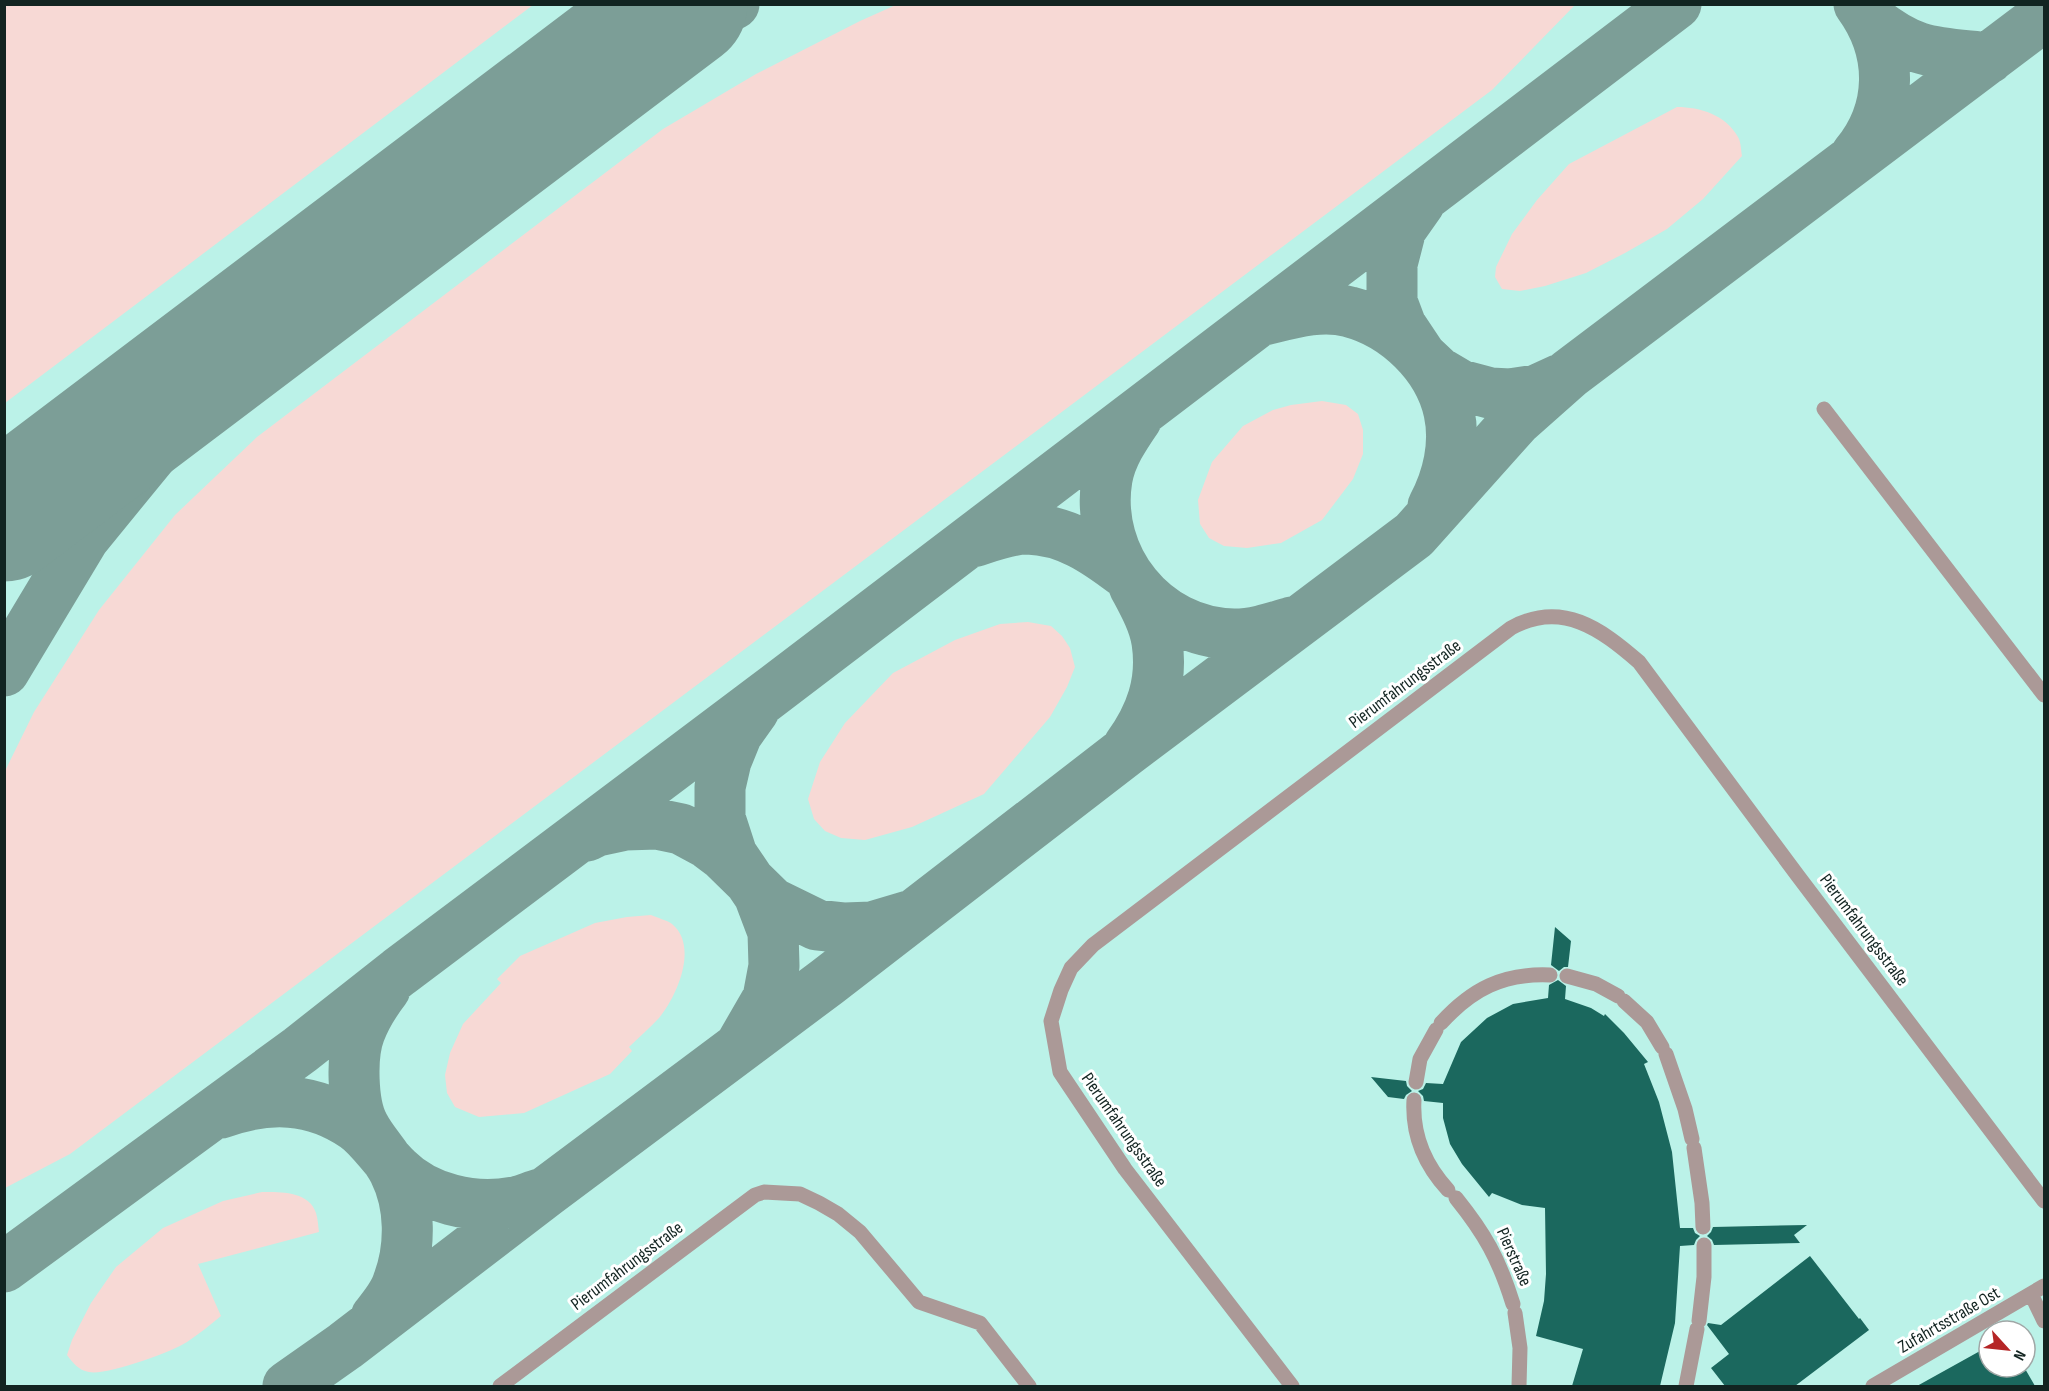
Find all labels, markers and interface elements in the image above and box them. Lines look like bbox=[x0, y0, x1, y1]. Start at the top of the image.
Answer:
street label: Pierumfahrungsstraße bbox=[1345, 635, 1465, 733]
street label: Pierumfahrungsstraße bbox=[1815, 870, 1913, 990]
street label: Pierumfahrungsstraße bbox=[1077, 1069, 1171, 1191]
street label: Pierumfahrungsstraße bbox=[567, 1217, 687, 1315]
street label: Pierstraße bbox=[1492, 1225, 1536, 1289]
street label: Zufahrtsstraße Ost bbox=[1895, 1282, 2004, 1358]
north arrow bbox=[1977, 1319, 2037, 1379]
text: N bbox=[2009, 1347, 2029, 1363]

